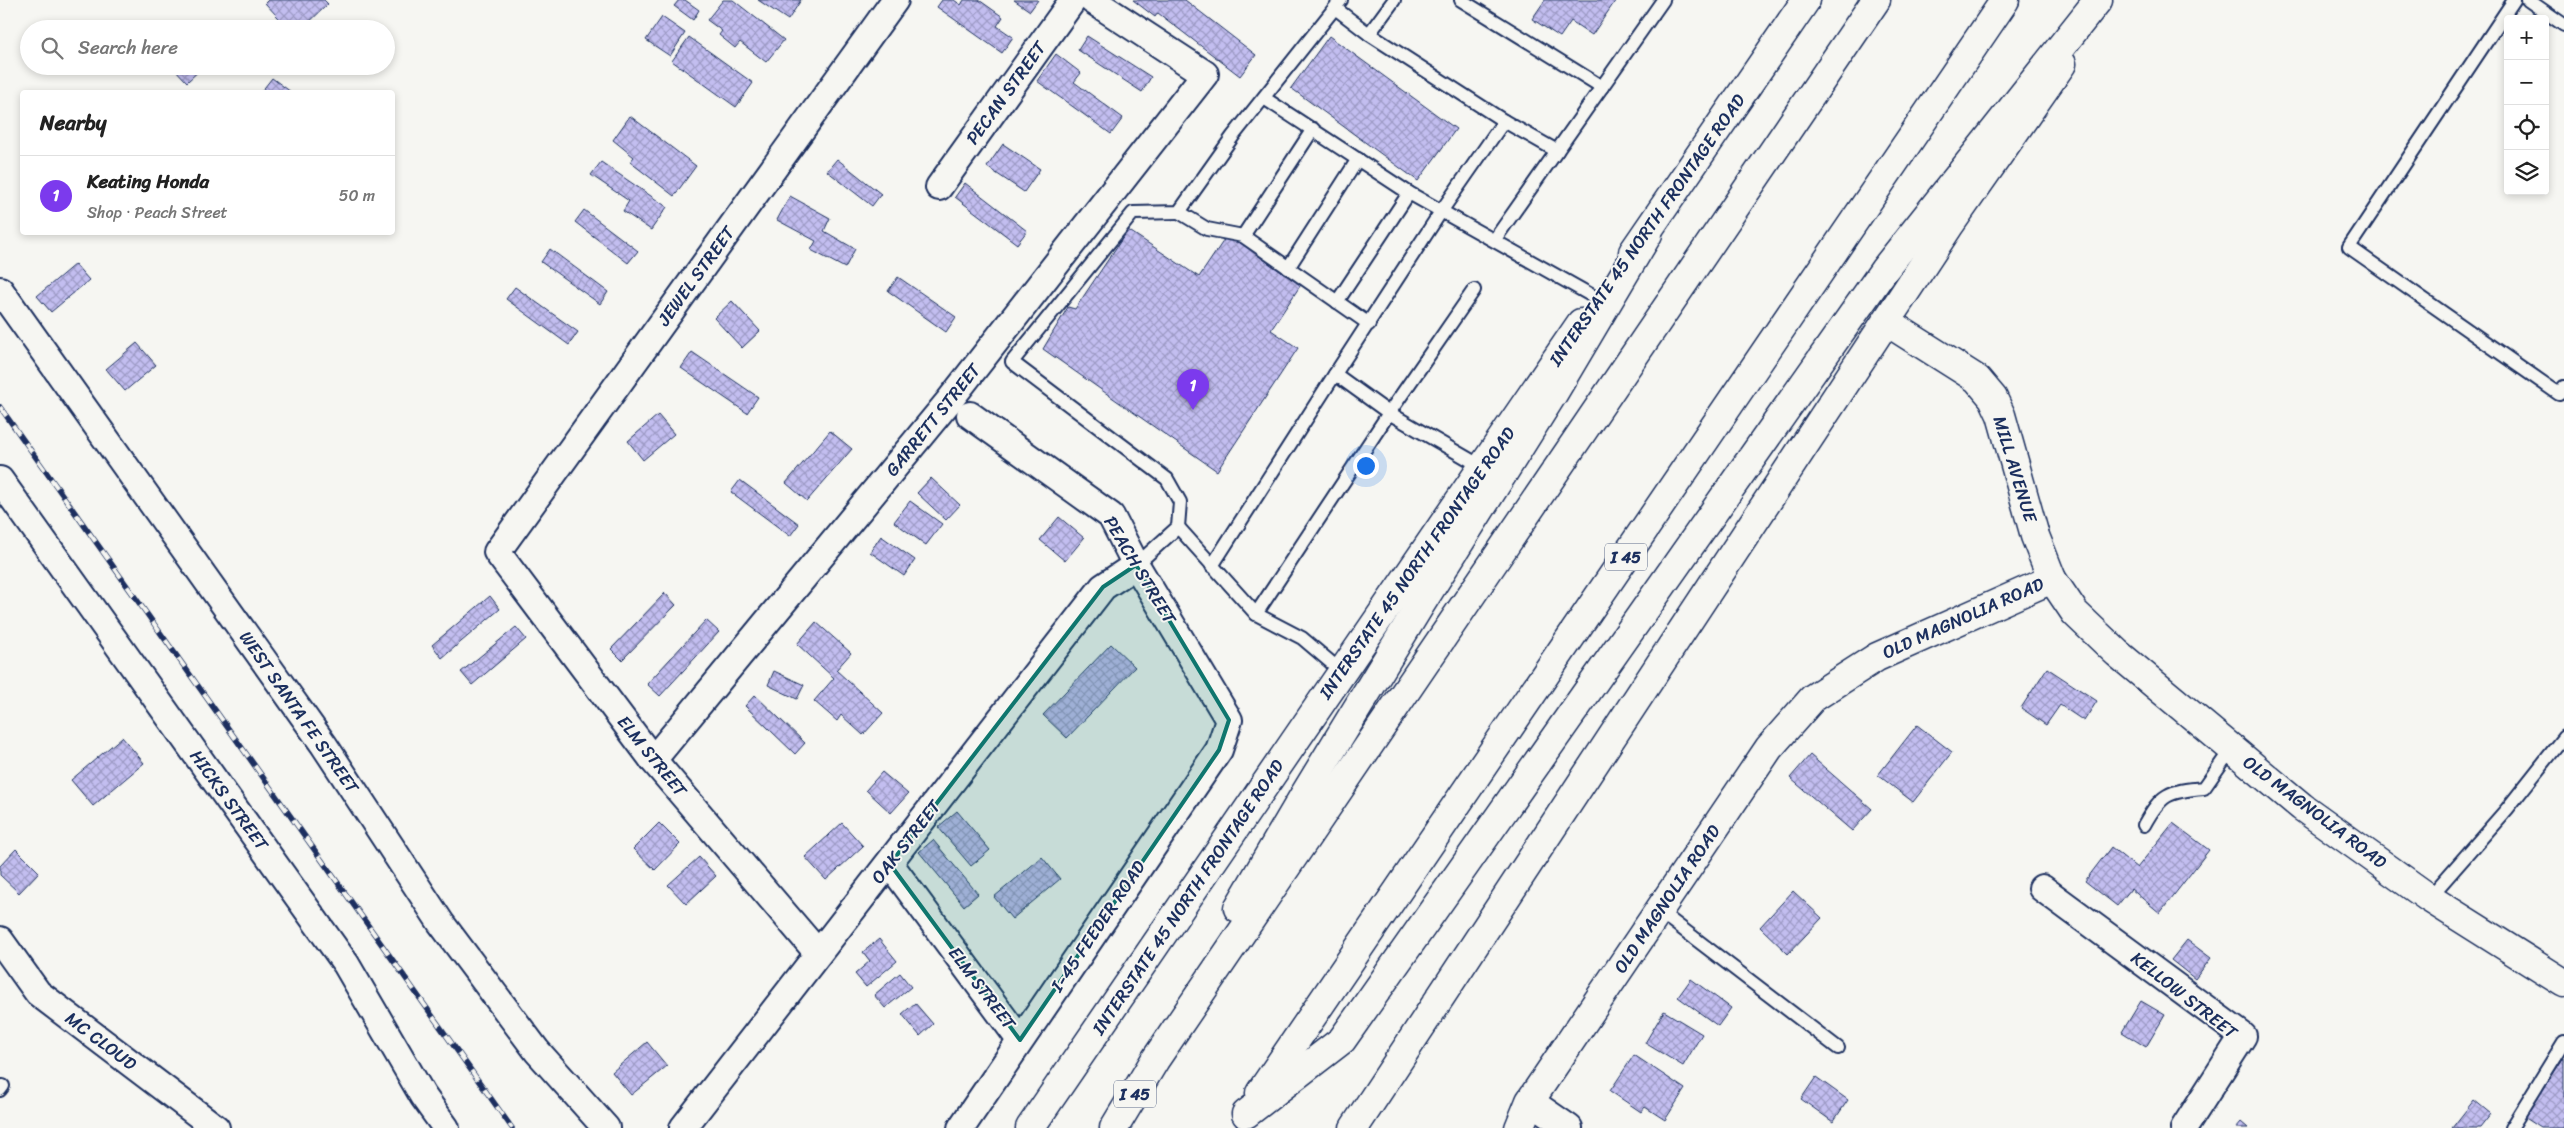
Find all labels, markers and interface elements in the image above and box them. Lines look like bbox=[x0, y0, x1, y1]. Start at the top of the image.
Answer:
map controls bbox=[2504, 15, 2549, 195]
button: + bbox=[2504, 15, 2549, 60]
search box bbox=[20, 20, 395, 75]
text: Search here bbox=[78, 31, 178, 64]
street label: PECAN STREET bbox=[957, 33, 1055, 152]
icon: search bbox=[38, 34, 66, 62]
button: − bbox=[2504, 60, 2549, 105]
street label: INTERSTATE 45 NORTH FRONTAGE ROAD bbox=[1540, 87, 1754, 374]
text: Nearby bbox=[40, 104, 106, 142]
button: locate bbox=[2504, 105, 2549, 150]
button: layers bbox=[2504, 150, 2549, 195]
text: Keating Honda bbox=[87, 165, 209, 198]
text: 1 bbox=[53, 181, 59, 210]
text: 50 m bbox=[339, 181, 375, 210]
text: Shop · Peach Street bbox=[87, 198, 228, 227]
street label: JEWEL STREET bbox=[648, 218, 744, 334]
street label: GARRETT STREET bbox=[877, 355, 990, 484]
pin: 1 bbox=[1177, 369, 1209, 410]
street label: MILL AVENUE bbox=[1984, 412, 2047, 527]
street label: INTERSTATE 45 NORTH FRONTAGE ROAD bbox=[1310, 420, 1524, 707]
your location bbox=[1353, 453, 1379, 479]
street label: PEACH STREET bbox=[1095, 509, 1186, 631]
road number: I 45 bbox=[1605, 544, 1647, 570]
street label: OLD MAGNOLIA ROAD bbox=[1877, 568, 2049, 668]
street label: WEST SANTA FE STREET bbox=[231, 624, 368, 801]
street label: ELM STREET bbox=[609, 708, 696, 805]
street label: HICKS STREET bbox=[181, 743, 278, 859]
street label: OLD MAGNOLIA ROAD bbox=[2236, 747, 2394, 877]
street label: INTERSTATE 45 NORTH FRONTAGE ROAD bbox=[1083, 752, 1293, 1042]
street label: OAK STREET bbox=[863, 792, 950, 891]
street label: OLD MAGNOLIA ROAD bbox=[1605, 818, 1729, 980]
street label: I-45 FEEDER ROAD bbox=[1041, 853, 1154, 999]
street label: ELM STREET bbox=[940, 939, 1025, 1038]
street label: KELLOW STREET bbox=[2124, 943, 2246, 1048]
street label: MC CLOUD bbox=[58, 1003, 144, 1079]
road number: I 45 bbox=[1114, 1080, 1156, 1108]

